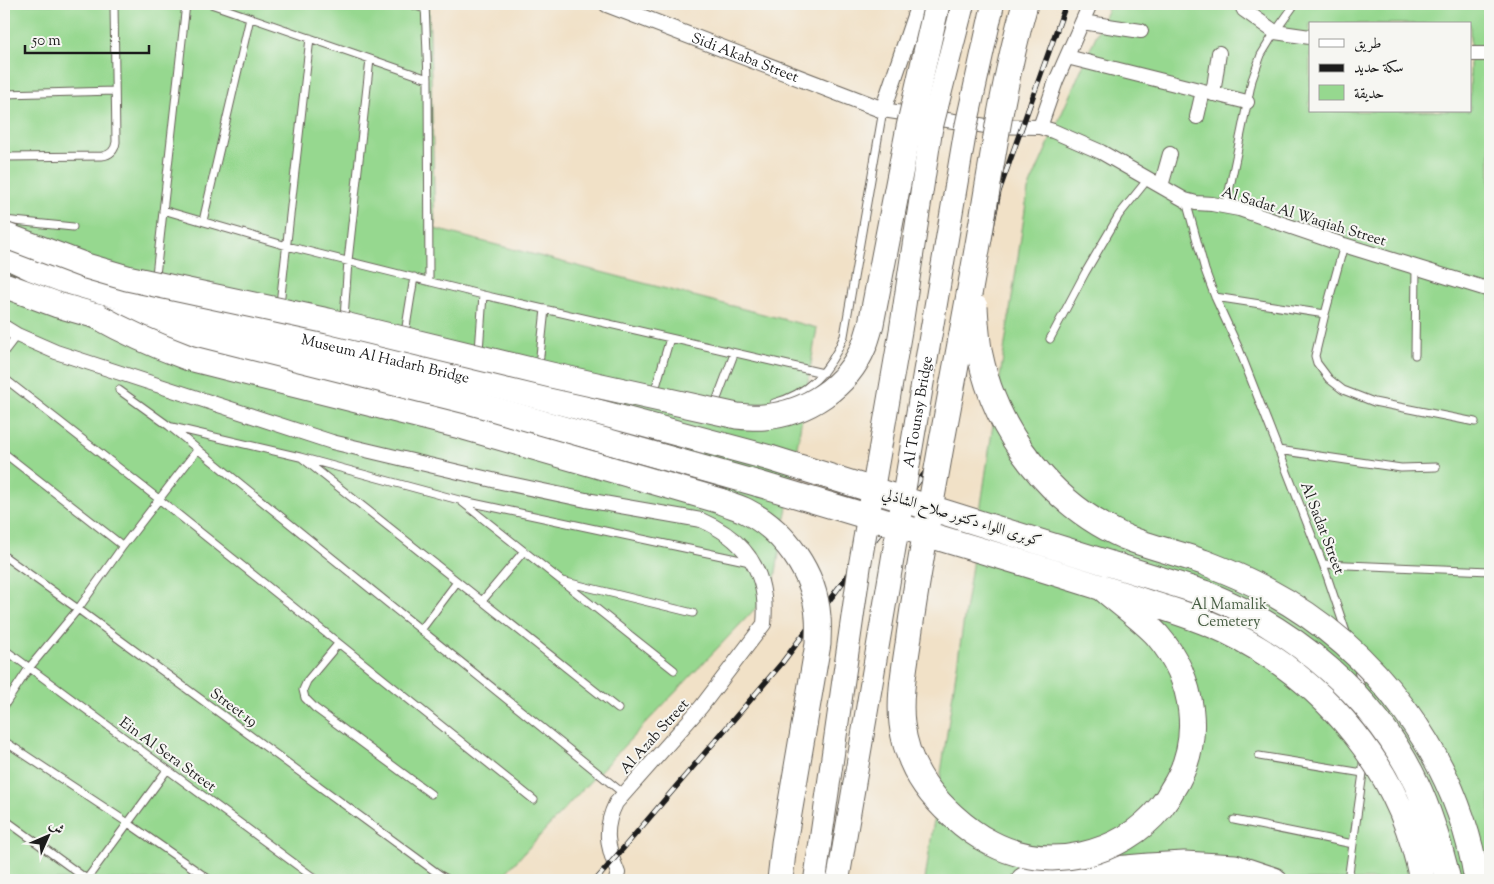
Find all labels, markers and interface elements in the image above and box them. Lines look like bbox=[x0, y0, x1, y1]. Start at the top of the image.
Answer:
scale bar bbox=[25, 22, 149, 54]
legend bbox=[1309, 22, 1472, 112]
street label: Sidi Akaba Street bbox=[688, 28, 801, 89]
text: 50 m bbox=[31, 31, 61, 52]
text: طريق bbox=[1354, 34, 1381, 55]
text: سكة حديد bbox=[1354, 58, 1404, 79]
text: حديقة bbox=[1354, 84, 1384, 105]
street label: Al Sadat Al Waqiah Street bbox=[1219, 182, 1388, 252]
street label: Museum Al Hadarh Bridge bbox=[299, 330, 471, 390]
street label: Al Tounsy Bridge bbox=[899, 355, 939, 469]
street label: Al Sadat Street bbox=[1294, 479, 1349, 578]
street label: كوبرى اللواء دكتور صلاح الشاذلي bbox=[879, 484, 1044, 554]
park label: Al Mamalik Cemetery bbox=[1191, 595, 1267, 633]
street label: Street 19 bbox=[205, 684, 261, 733]
street label: Al Azab Street bbox=[616, 695, 694, 779]
street label: Ein Al Sera Street bbox=[114, 713, 220, 798]
north arrow bbox=[22, 812, 72, 862]
text: ش bbox=[44, 816, 68, 840]

